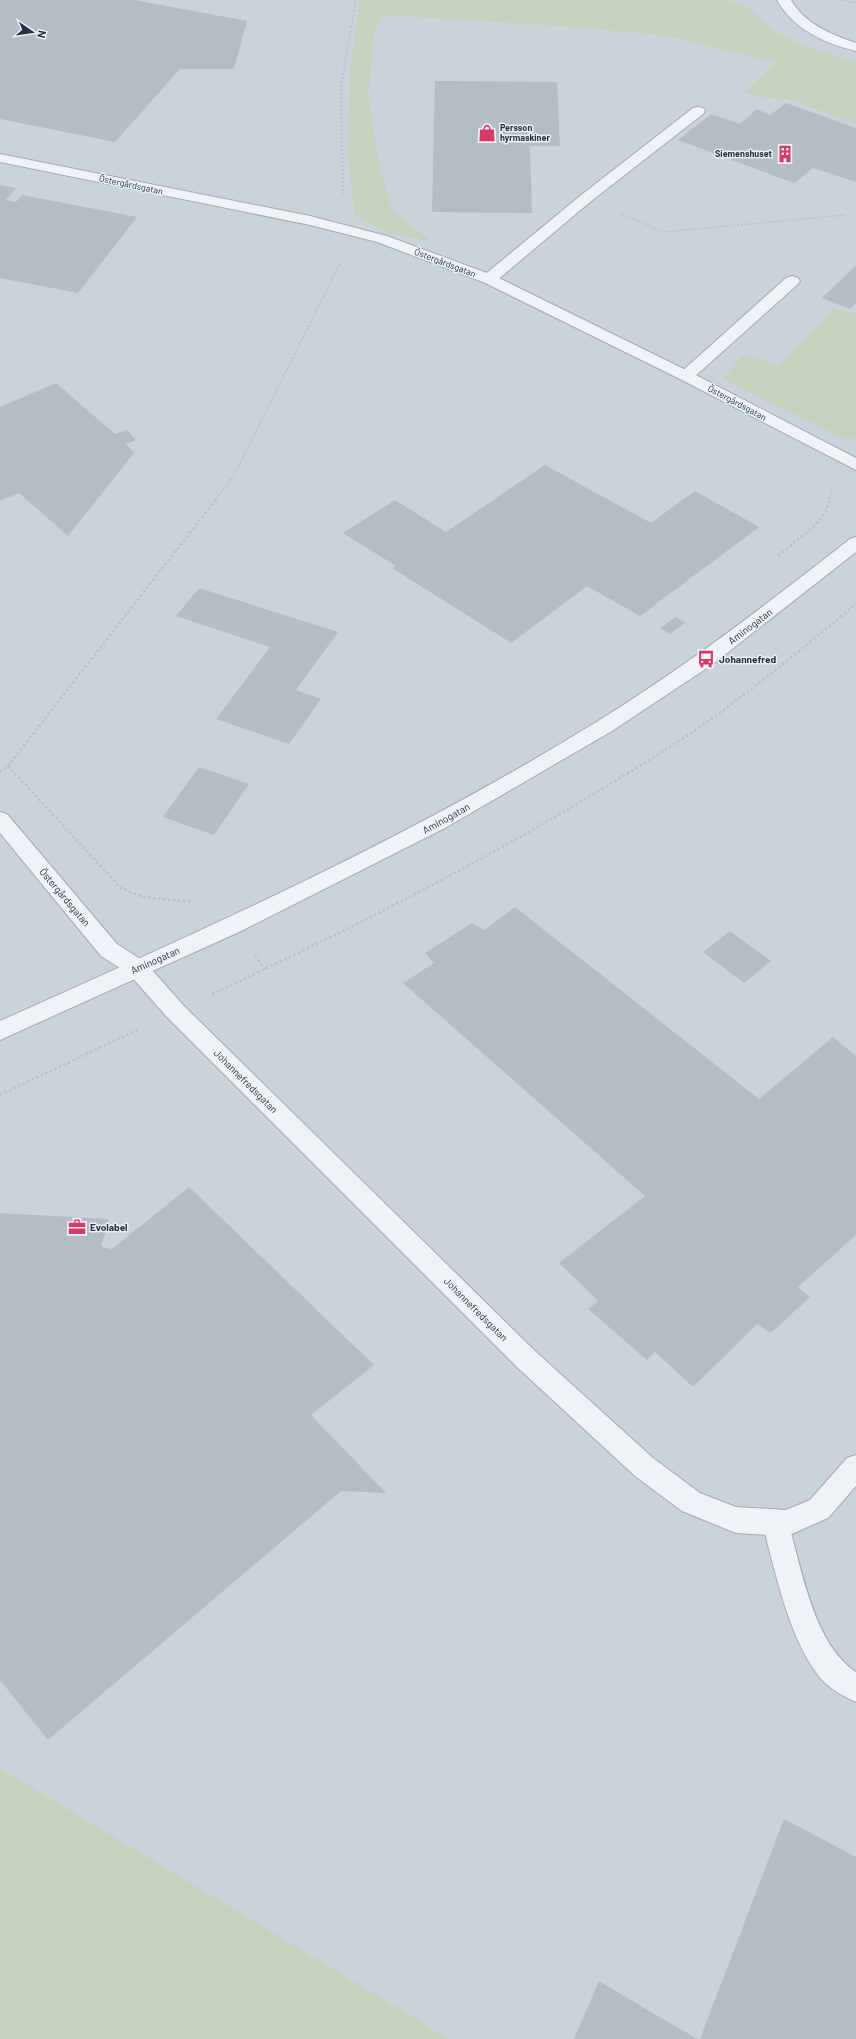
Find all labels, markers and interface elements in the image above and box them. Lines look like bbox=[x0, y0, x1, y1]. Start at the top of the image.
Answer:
north arrow bbox=[12, 12, 52, 52]
text: N bbox=[35, 29, 49, 39]
place label: Persson hyrmaskiner bbox=[500, 122, 550, 143]
shop icon: Persson hyrmaskiner bbox=[477, 123, 497, 143]
building icon: Siemenshuset bbox=[775, 144, 795, 164]
place label: Siemenshuset bbox=[715, 148, 773, 159]
street label: Östergårdsgatan bbox=[98, 172, 164, 197]
street label: Östergårdsgatan bbox=[413, 246, 478, 279]
street label: Östergårdsgatan bbox=[706, 382, 769, 423]
street label: Aminogatan bbox=[726, 605, 774, 647]
bus stop icon: Johannefred bbox=[696, 649, 716, 669]
place label: Johannefred bbox=[719, 653, 776, 665]
street label: Aminogatan bbox=[420, 800, 472, 836]
street label: Östergårdsgatan bbox=[37, 865, 93, 929]
street label: Aminogatan bbox=[129, 944, 181, 976]
street label: Johannefredsgatan bbox=[212, 1047, 280, 1115]
office icon: Evolabel bbox=[67, 1217, 87, 1237]
place label: Evolabel bbox=[90, 1221, 128, 1233]
street label: Johannefredsgatan bbox=[442, 1275, 510, 1343]

